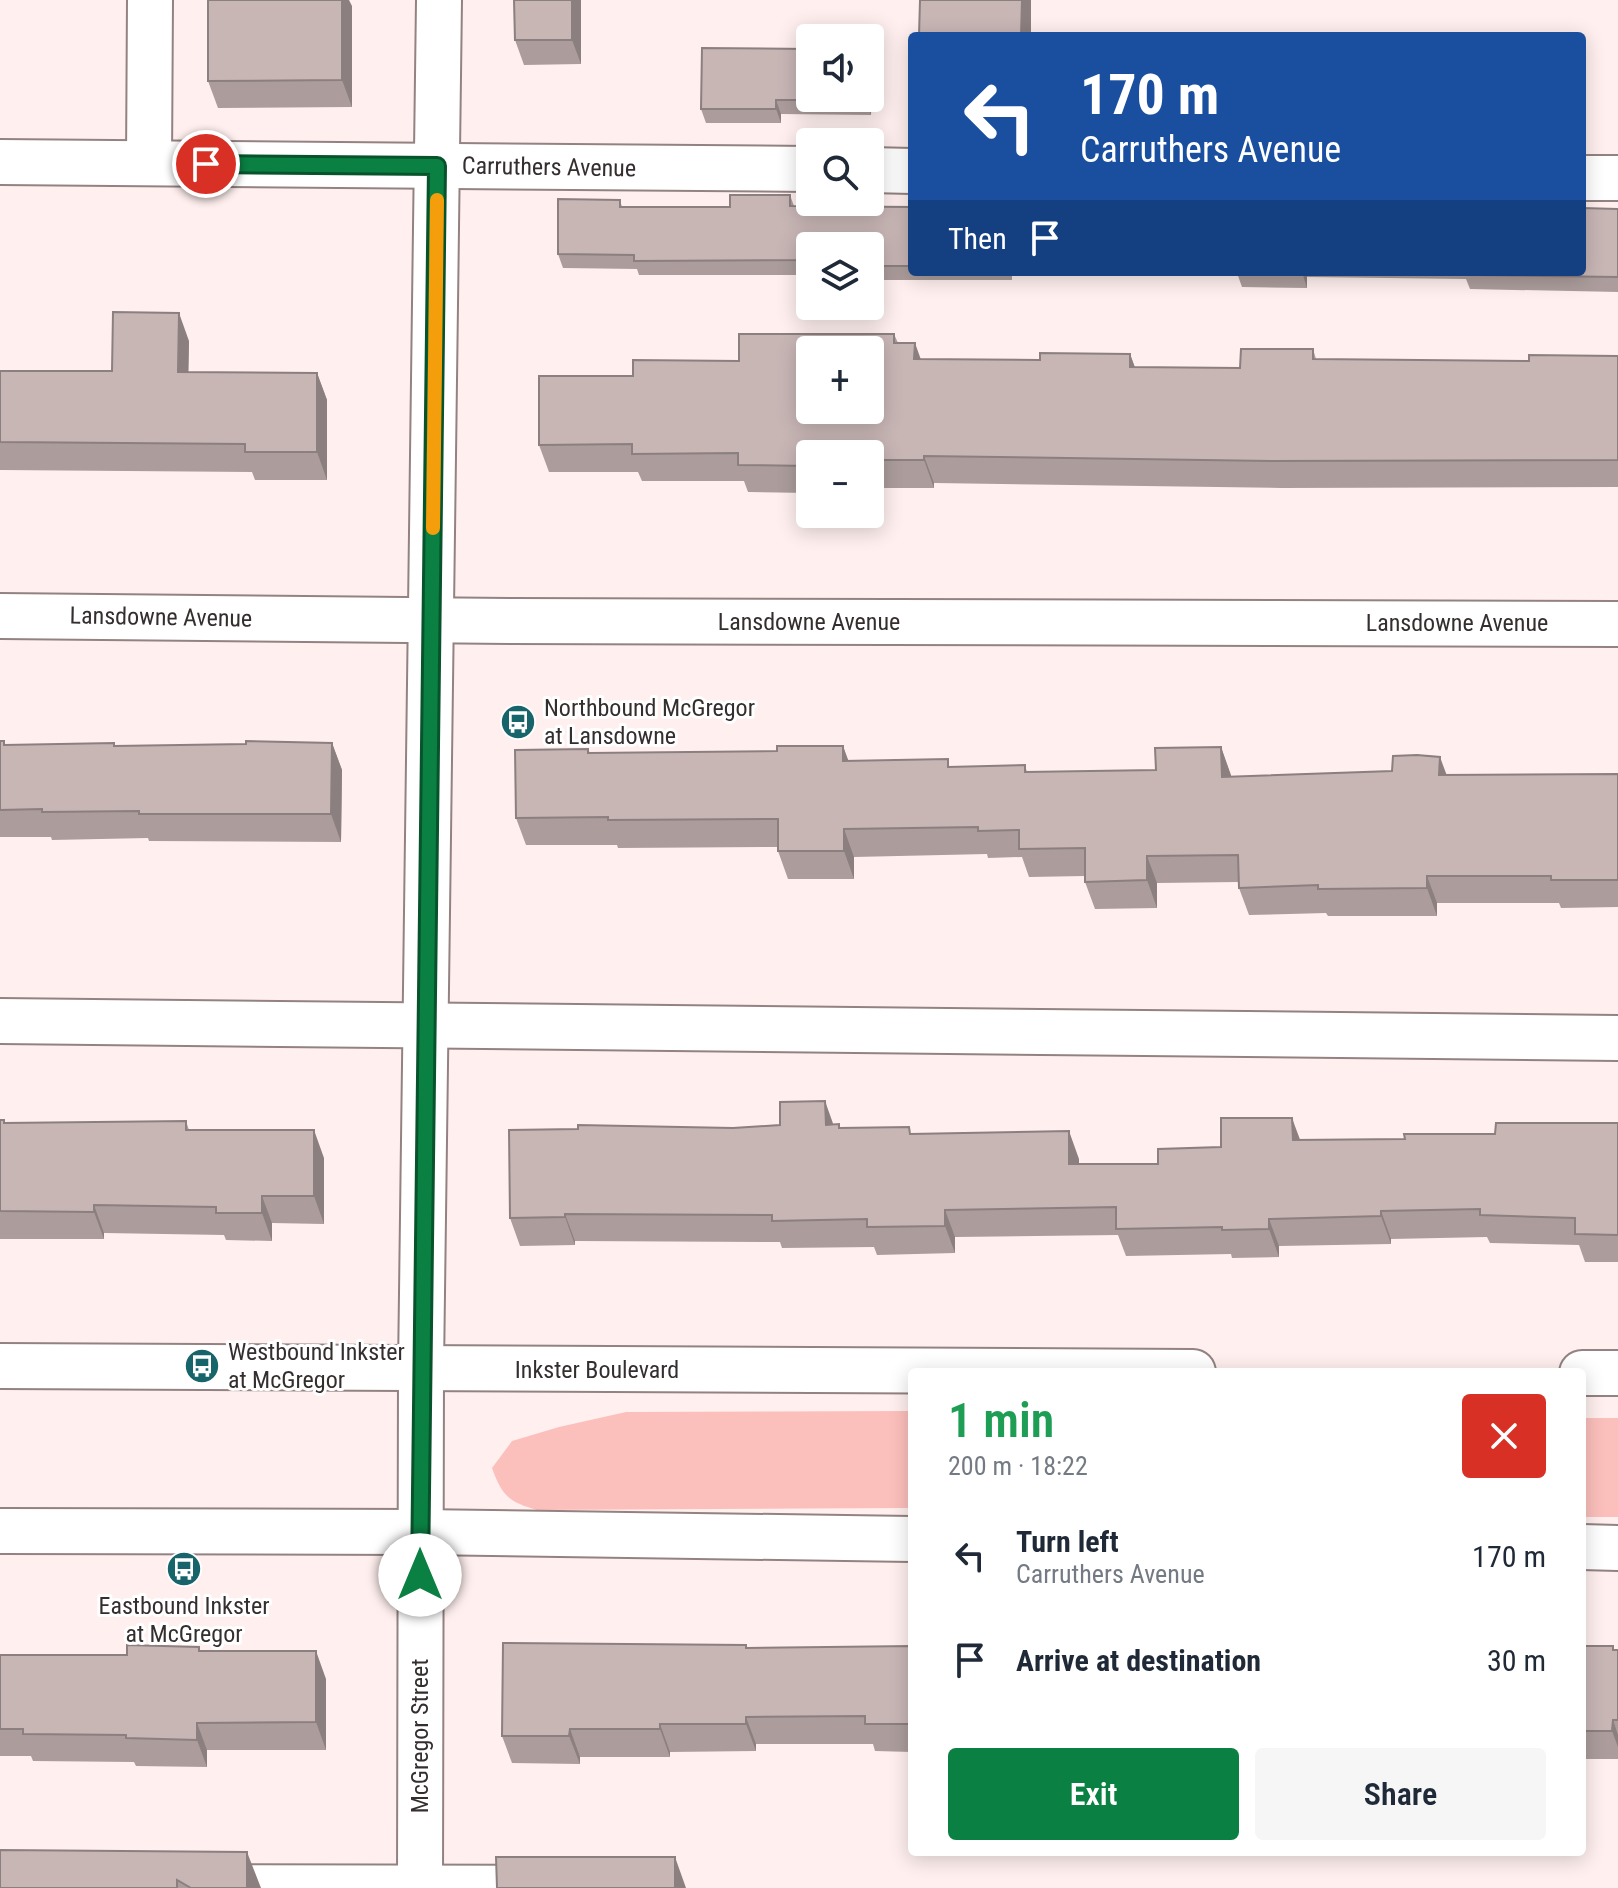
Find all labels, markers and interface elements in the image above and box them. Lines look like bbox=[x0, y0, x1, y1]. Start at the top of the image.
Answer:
map controls bbox=[796, 24, 884, 528]
button: sound bbox=[796, 24, 884, 112]
text: 170 m bbox=[1080, 62, 1219, 128]
icon: left bbox=[948, 64, 1052, 168]
button: search bbox=[796, 128, 884, 216]
text: Carruthers Avenue bbox=[1080, 129, 1341, 171]
pin bbox=[172, 130, 240, 198]
icon: arrive bbox=[184, 142, 228, 186]
street label: Carruthers Avenue bbox=[462, 151, 636, 183]
icon: arrive bbox=[1023, 216, 1067, 260]
text: Then bbox=[948, 221, 1007, 256]
button: layers bbox=[796, 232, 884, 320]
button: + bbox=[796, 336, 884, 424]
button: − bbox=[796, 440, 884, 528]
street label: Lansdowne Avenue bbox=[70, 601, 252, 633]
street label: Lansdowne Avenue bbox=[718, 608, 900, 636]
street label: Lansdowne Avenue bbox=[1366, 609, 1548, 637]
place label: Northbound McGregor at Lansdowne bbox=[544, 694, 755, 750]
bus stop icon: Northbound McGregor at Lansdowne bbox=[499, 703, 537, 741]
place label: Westbound Inkster at McGregor bbox=[228, 1338, 405, 1394]
bus stop icon: Westbound Inkster at McGregor bbox=[183, 1347, 221, 1385]
street label: Inkster Boulevard bbox=[515, 1356, 679, 1384]
text: 1 min bbox=[948, 1392, 1054, 1449]
button: close bbox=[1462, 1394, 1546, 1478]
text: 200 m · 18:22 bbox=[948, 1451, 1088, 1481]
text: Turn left bbox=[1016, 1524, 1119, 1559]
position arrow bbox=[378, 1533, 462, 1617]
icon: left bbox=[948, 1534, 992, 1578]
text: 170 m bbox=[1472, 1539, 1546, 1574]
bus stop icon: Eastbound Inkster at McGregor bbox=[165, 1550, 203, 1588]
text: Carruthers Avenue bbox=[1016, 1559, 1205, 1589]
place label: Eastbound Inkster at McGregor bbox=[98, 1592, 270, 1648]
icon: arrive bbox=[948, 1638, 992, 1682]
text: Arrive at destination bbox=[1016, 1643, 1261, 1678]
text: 30 m bbox=[1487, 1643, 1546, 1678]
street label: McGregor Street bbox=[406, 1659, 434, 1813]
button: Exit bbox=[948, 1748, 1239, 1840]
button: Share bbox=[1255, 1748, 1546, 1840]

